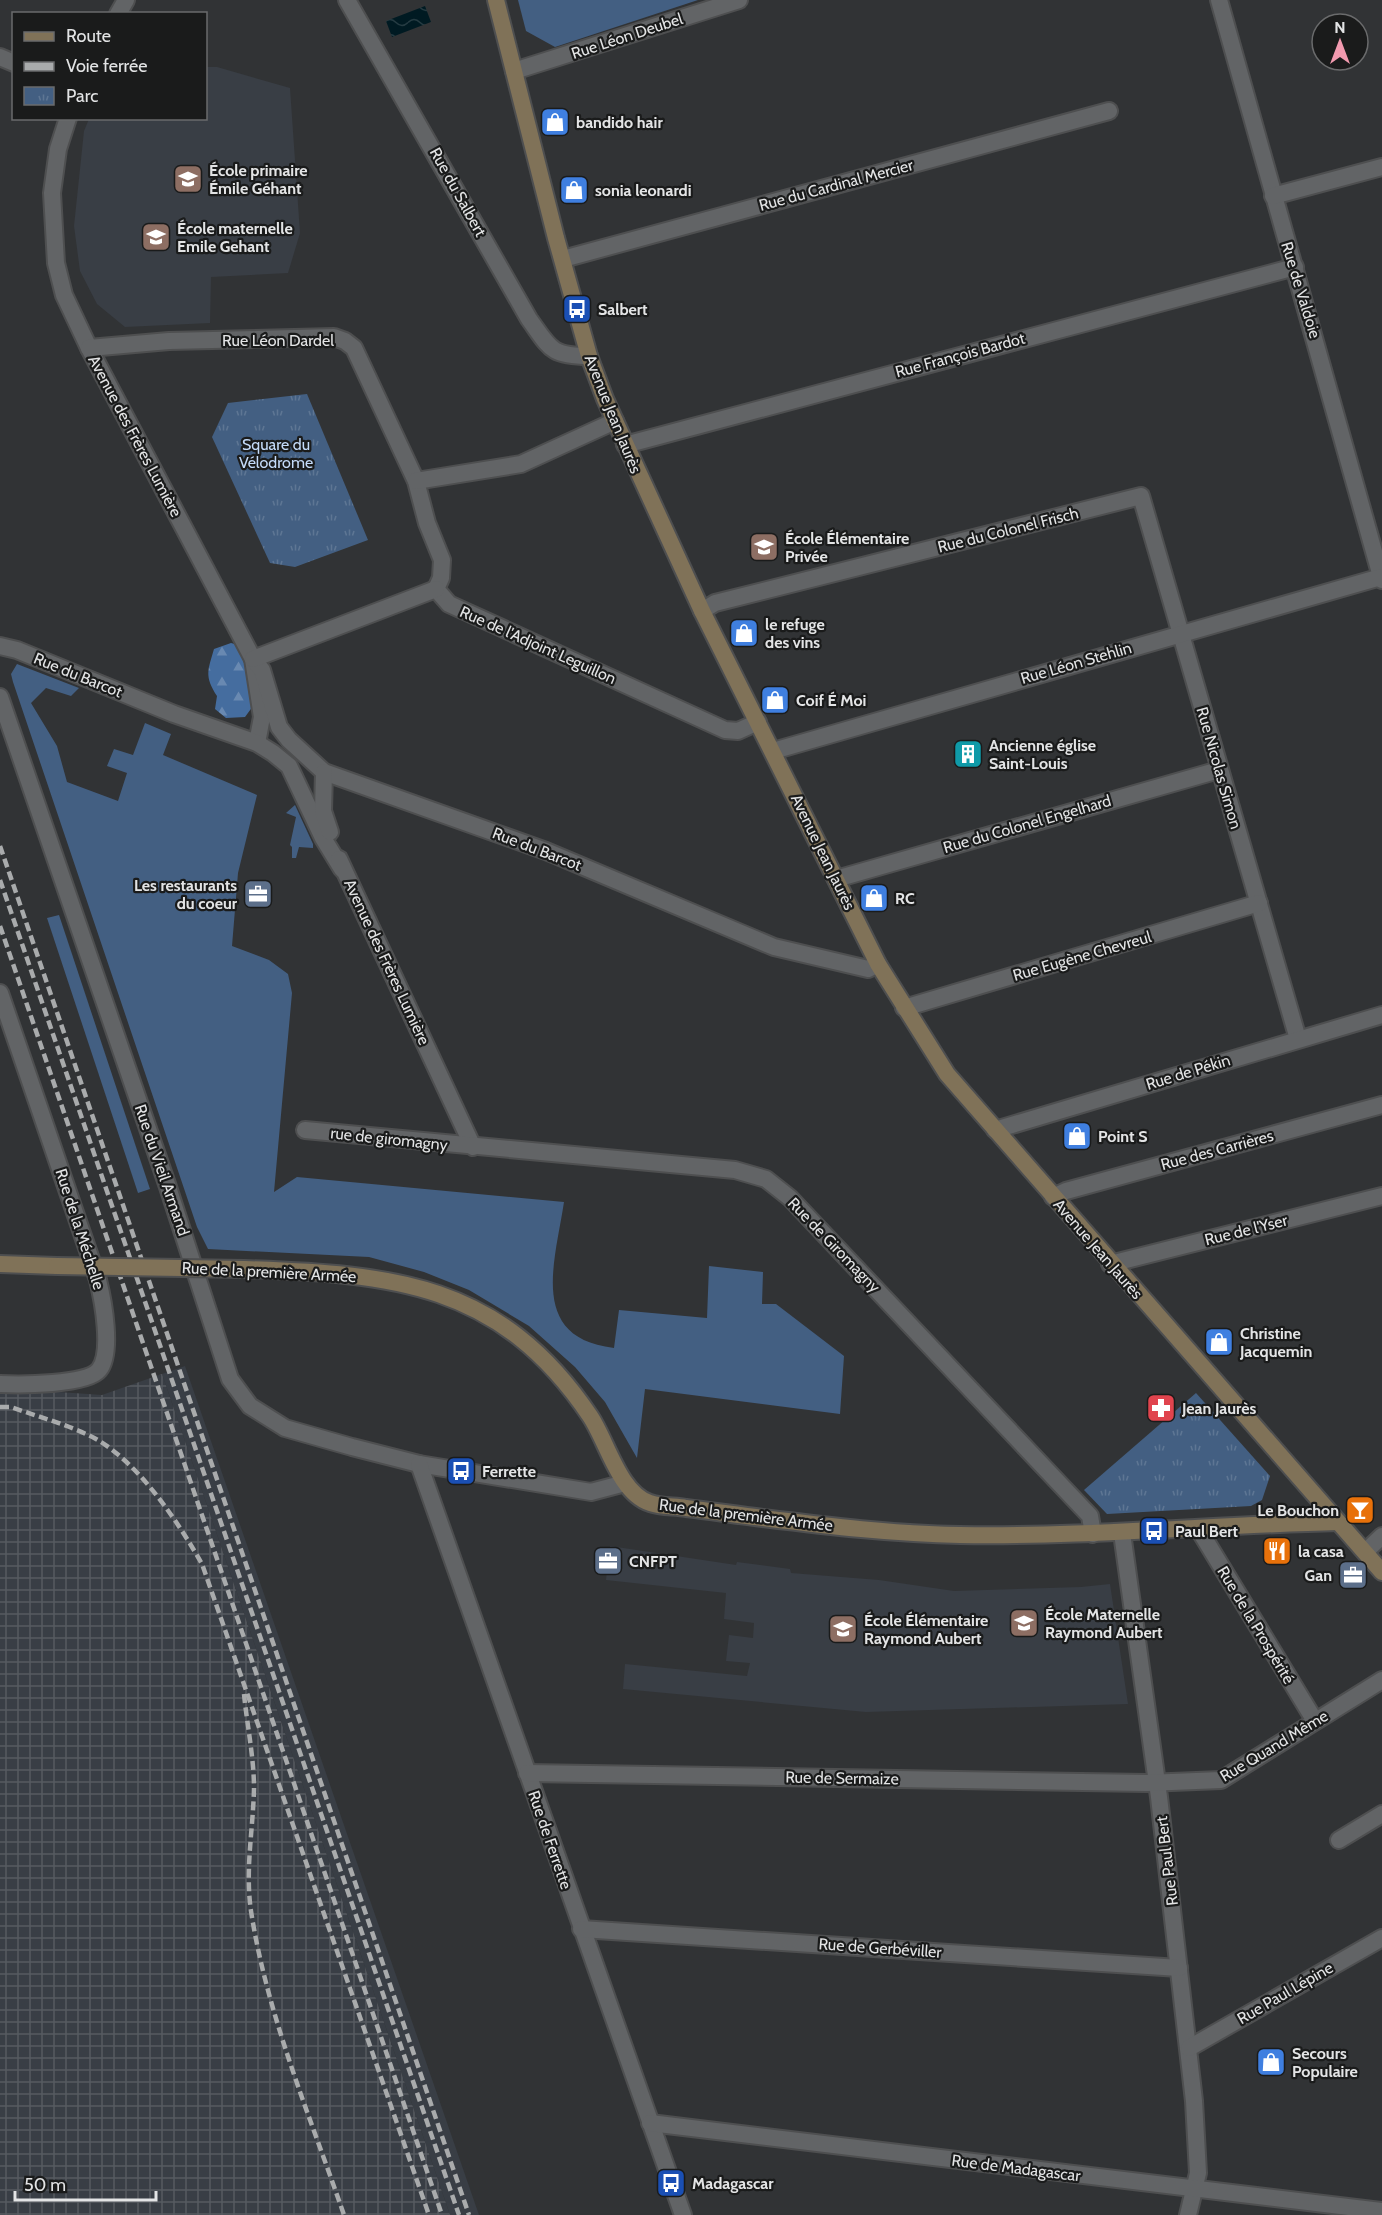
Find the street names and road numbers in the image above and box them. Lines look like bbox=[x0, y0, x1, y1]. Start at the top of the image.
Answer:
street label: Rue Léon Deubel bbox=[569, 9, 685, 63]
street label: Rue du Salbert bbox=[426, 144, 491, 240]
street label: Rue du Cardinal Mercier bbox=[757, 155, 916, 215]
street label: Rue de Valdoie bbox=[1277, 239, 1325, 341]
street label: Rue François Bardot bbox=[893, 328, 1027, 381]
street label: Rue Léon Dardel bbox=[222, 331, 334, 350]
street label: Avenue des Frères Lumière bbox=[84, 352, 186, 520]
street label: Avenue Jean Jaurès bbox=[581, 352, 646, 476]
street label: Rue du Colonel Frisch bbox=[936, 503, 1080, 557]
street label: Rue de l'Adjoint Leguillon bbox=[457, 602, 619, 688]
street label: Rue Léon Stehlin bbox=[1018, 638, 1134, 688]
street label: Rue du Barcot bbox=[31, 649, 126, 702]
street label: Rue Nicolas Simon bbox=[1192, 705, 1246, 831]
street label: Avenue Jean Jaurès bbox=[787, 791, 859, 913]
street label: Rue du Colonel Engelhard bbox=[941, 791, 1113, 857]
street label: Rue du Barcot bbox=[490, 823, 585, 875]
street label: Avenue des Frères Lumière bbox=[340, 876, 434, 1048]
street label: Rue Eugène Chevreul bbox=[1011, 927, 1154, 985]
street label: Rue de Pékin bbox=[1144, 1050, 1232, 1094]
street label: Rue du Vieil Armand bbox=[131, 1102, 193, 1238]
street label: rue de giromagny bbox=[329, 1123, 449, 1155]
street label: Rue des Carrières bbox=[1159, 1126, 1276, 1174]
street label: Rue de la Méchelle bbox=[51, 1166, 109, 1292]
street label: Rue de Giromagny bbox=[784, 1194, 884, 1296]
street label: Avenue Jean Jaurès bbox=[1049, 1195, 1147, 1303]
street label: Rue de l'Yser bbox=[1203, 1210, 1290, 1249]
street label: Rue de la première Armée bbox=[181, 1258, 357, 1286]
street label: Rue de la première Armée bbox=[658, 1495, 834, 1535]
street label: Rue de la Prospérité bbox=[1213, 1563, 1299, 1687]
street label: Rue Quand Même bbox=[1217, 1706, 1331, 1786]
street label: Rue de Sermaize bbox=[785, 1768, 899, 1788]
street label: Rue de Ferrette bbox=[524, 1788, 576, 1892]
street label: Rue Paul Bert bbox=[1152, 1814, 1182, 1907]
street label: Rue de Gerbéviller bbox=[818, 1934, 943, 1962]
street label: Rue Paul Lépine bbox=[1234, 1958, 1336, 2028]
street label: Rue de Madagascar bbox=[950, 2151, 1082, 2185]

